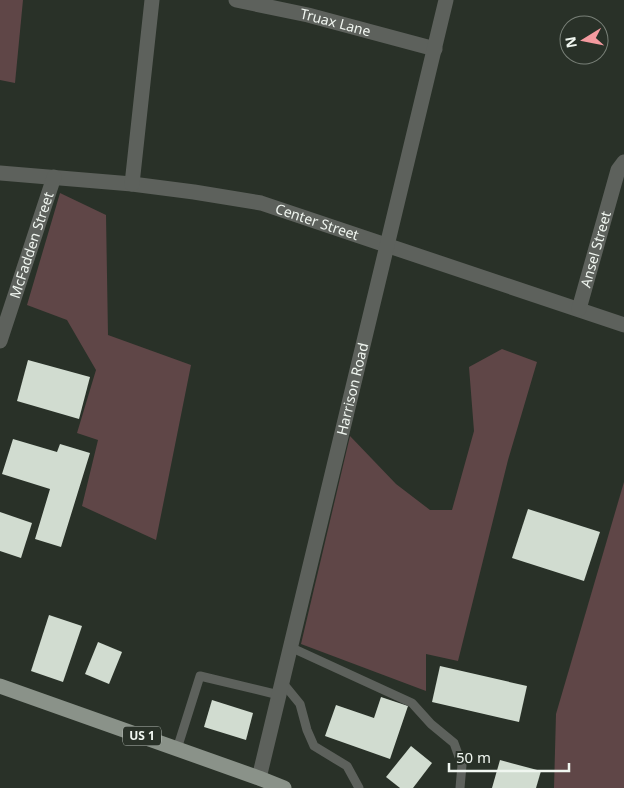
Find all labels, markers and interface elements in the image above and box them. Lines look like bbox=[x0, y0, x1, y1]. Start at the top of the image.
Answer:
street label: Truax Lane bbox=[299, 4, 373, 40]
north arrow bbox=[559, 15, 609, 65]
text: N bbox=[560, 35, 581, 50]
street label: McFadden Street bbox=[5, 189, 58, 301]
street label: Center Street bbox=[273, 199, 361, 244]
street label: Ansel Street bbox=[575, 209, 615, 290]
street label: Harrison Road bbox=[332, 341, 372, 437]
road number: US 1 bbox=[123, 726, 161, 746]
scale bar bbox=[449, 740, 569, 772]
text: 50 m bbox=[456, 747, 491, 767]

